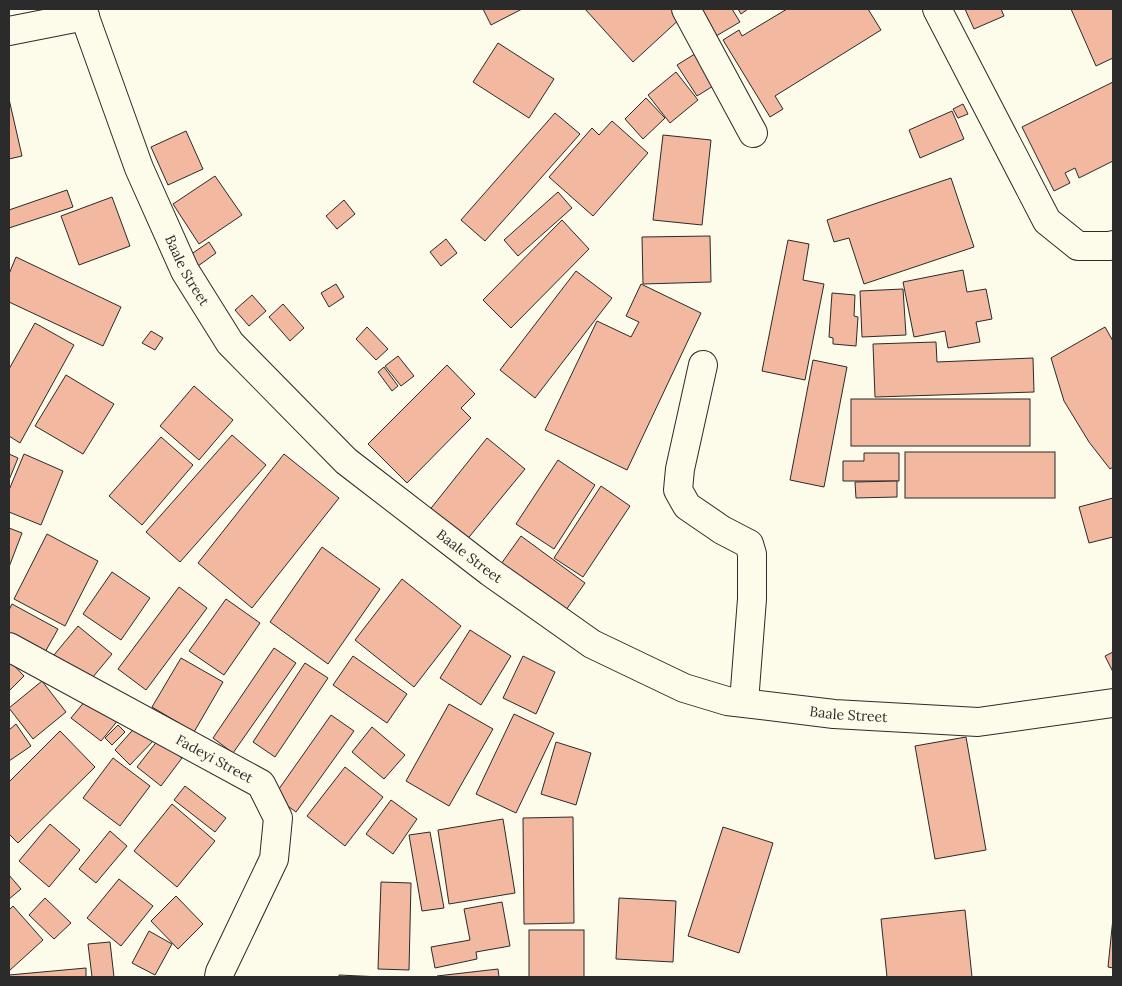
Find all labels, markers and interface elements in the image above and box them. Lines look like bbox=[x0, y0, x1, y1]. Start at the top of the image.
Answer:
street label: Baale Street bbox=[161, 232, 214, 310]
street label: Baale Street bbox=[433, 525, 506, 587]
street label: Baale Street bbox=[809, 702, 889, 726]
street label: Fadeyi Street bbox=[173, 731, 257, 787]

